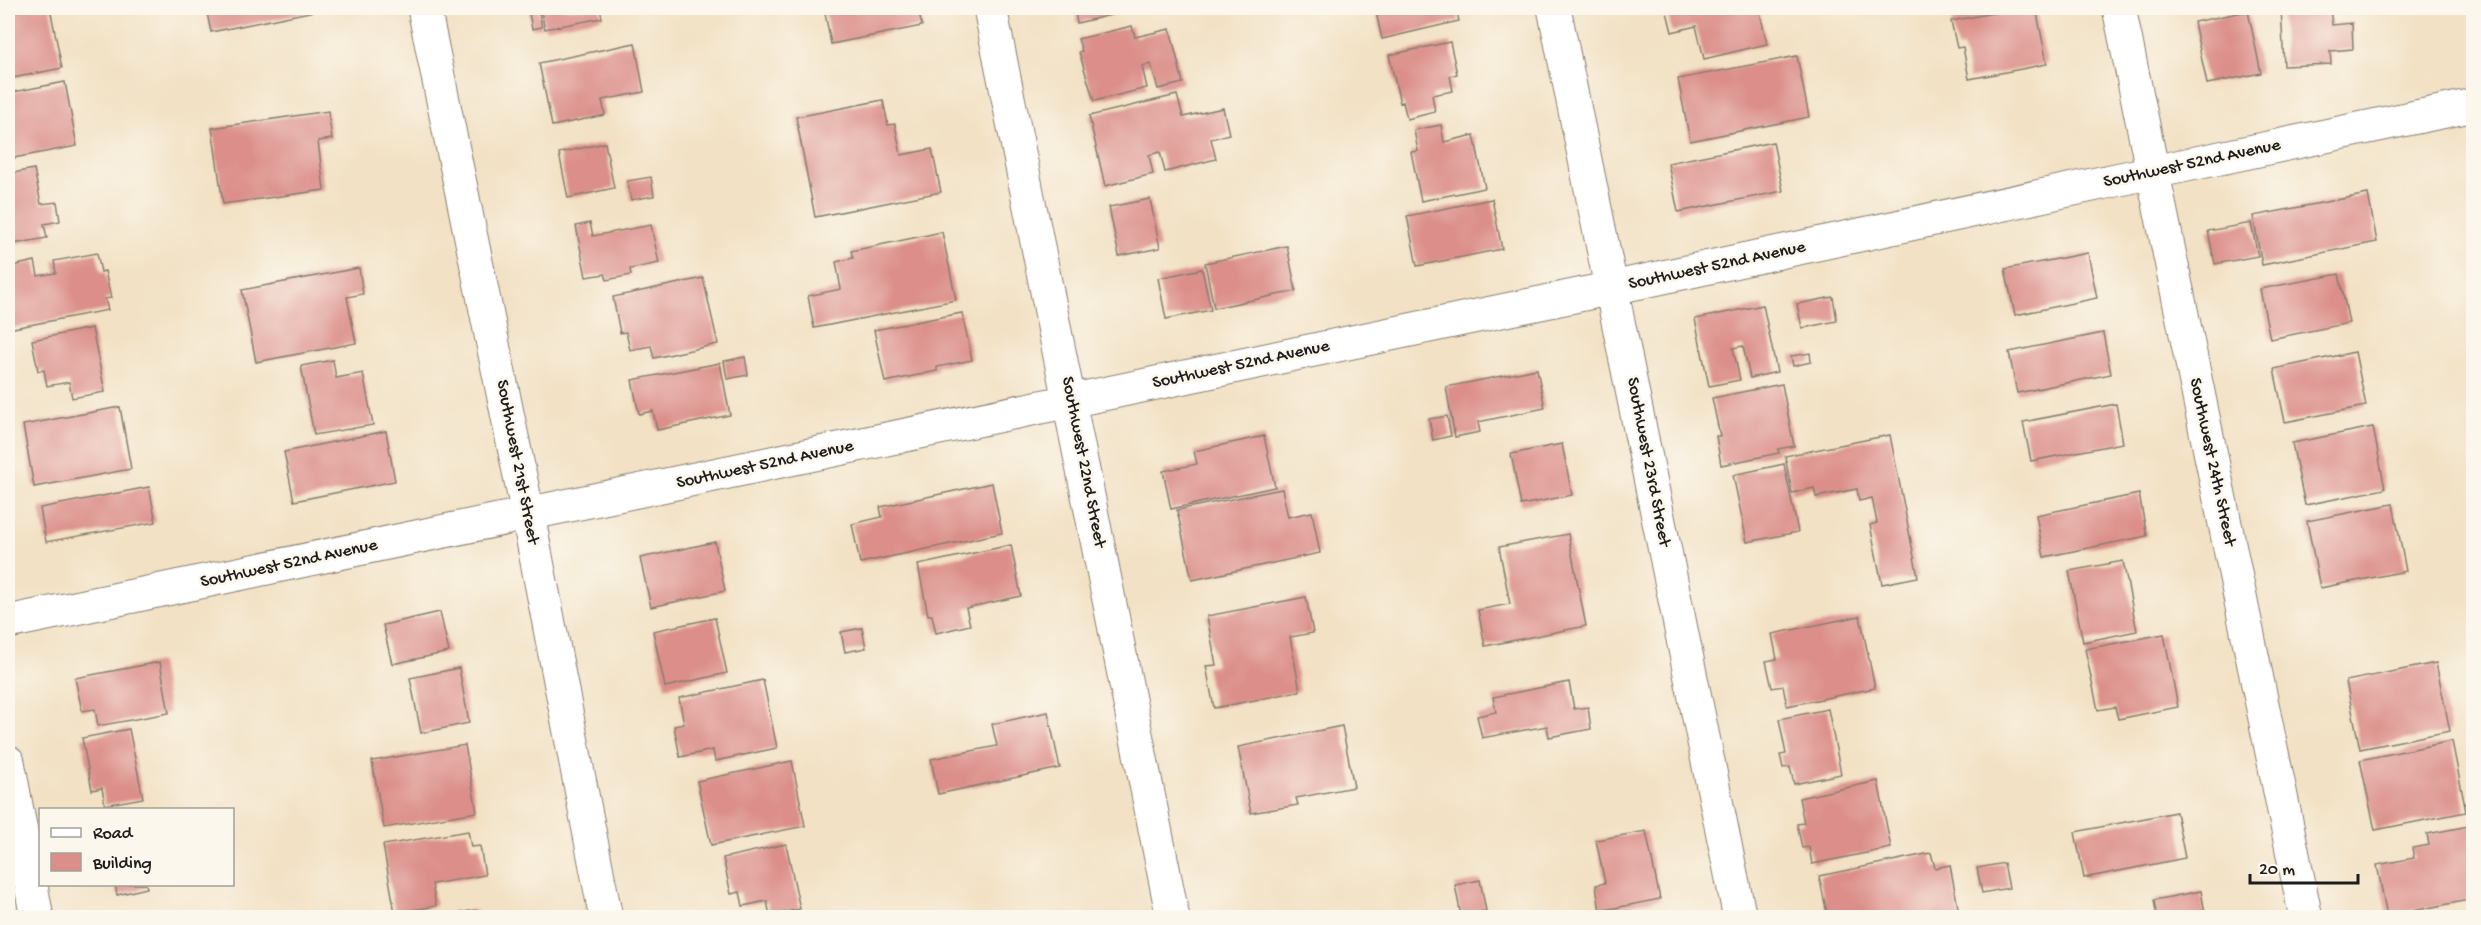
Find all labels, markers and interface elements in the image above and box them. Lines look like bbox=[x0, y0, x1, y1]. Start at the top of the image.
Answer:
street label: Southwest 52nd Avenue bbox=[2102, 135, 2283, 193]
street label: Southwest 52nd Avenue bbox=[1627, 237, 1808, 295]
street label: Southwest 52nd Avenue bbox=[1151, 336, 1332, 394]
street label: Southwest 22nd Street bbox=[1056, 375, 1110, 551]
street label: Southwest 23rd Street bbox=[1621, 376, 1675, 550]
street label: Southwest 24th Street bbox=[2184, 376, 2240, 550]
street label: Southwest 21st Street bbox=[491, 378, 544, 548]
street label: Southwest 52nd Avenue bbox=[675, 436, 856, 494]
street label: Southwest 52nd Avenue bbox=[199, 535, 380, 593]
legend bbox=[39, 808, 234, 886]
text: Road bbox=[93, 824, 134, 845]
scale bar bbox=[2250, 847, 2358, 885]
text: Building bbox=[92, 854, 152, 875]
text: 20 m bbox=[2259, 860, 2295, 881]

